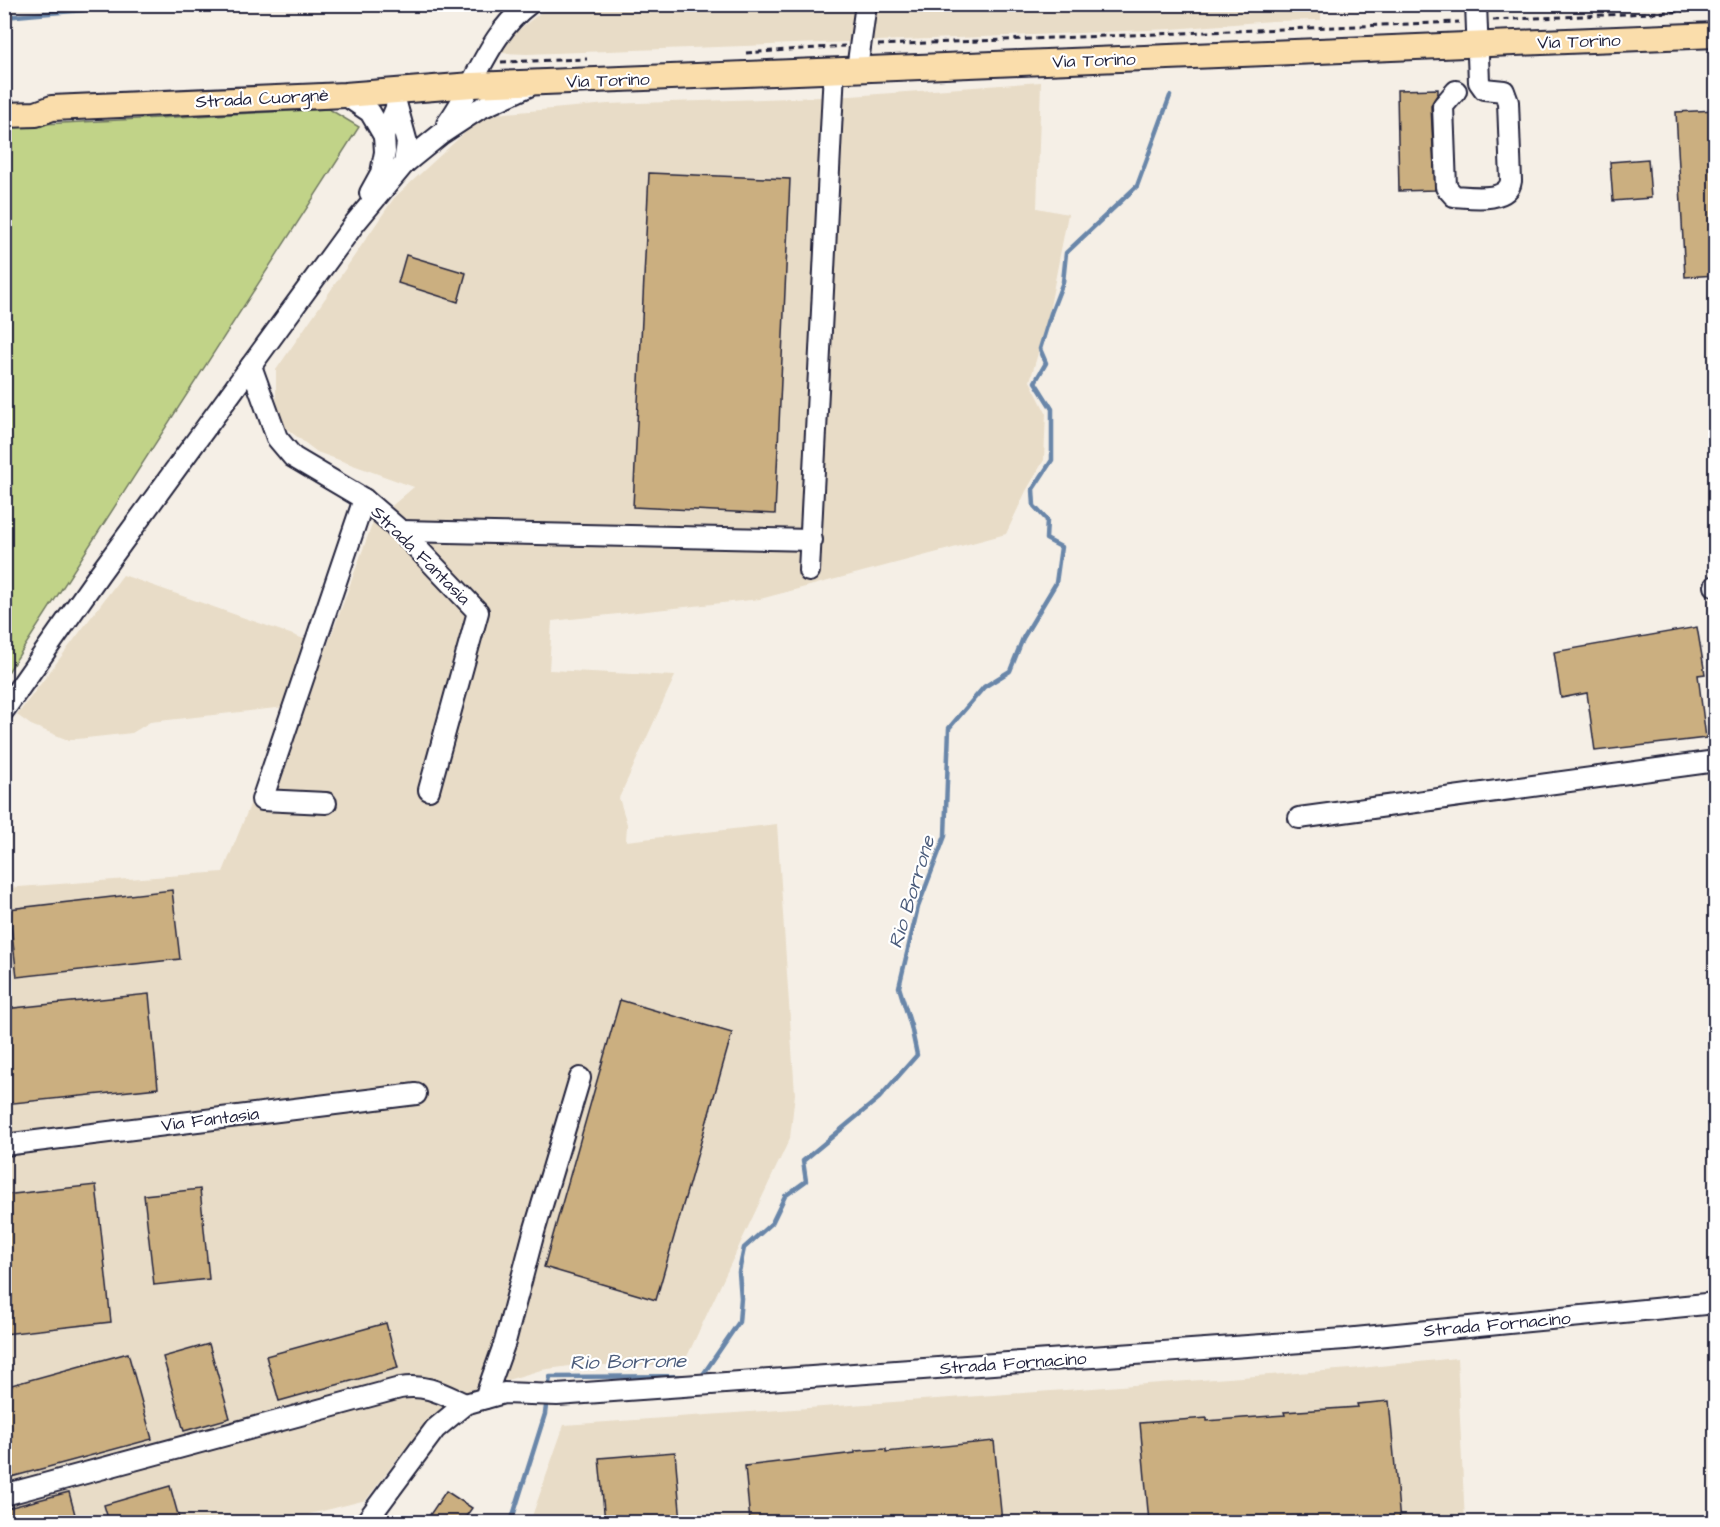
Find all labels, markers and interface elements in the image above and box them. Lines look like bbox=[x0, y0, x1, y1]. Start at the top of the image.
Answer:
street label: Via Torino bbox=[1537, 28, 1621, 55]
street label: Via Torino bbox=[1052, 47, 1136, 74]
street label: Via Torino bbox=[566, 67, 650, 94]
street label: Strada Cuorgnè bbox=[195, 83, 330, 115]
street label: Strada Fantasia bbox=[365, 500, 476, 611]
water label: Rio Borrone bbox=[882, 832, 943, 952]
street label: Via Fantasia bbox=[160, 1101, 260, 1138]
street label: Strada Fornacino bbox=[1423, 1306, 1572, 1343]
street label: Strada Fornacino bbox=[939, 1346, 1087, 1381]
water label: Rio Borrone bbox=[570, 1347, 688, 1377]

